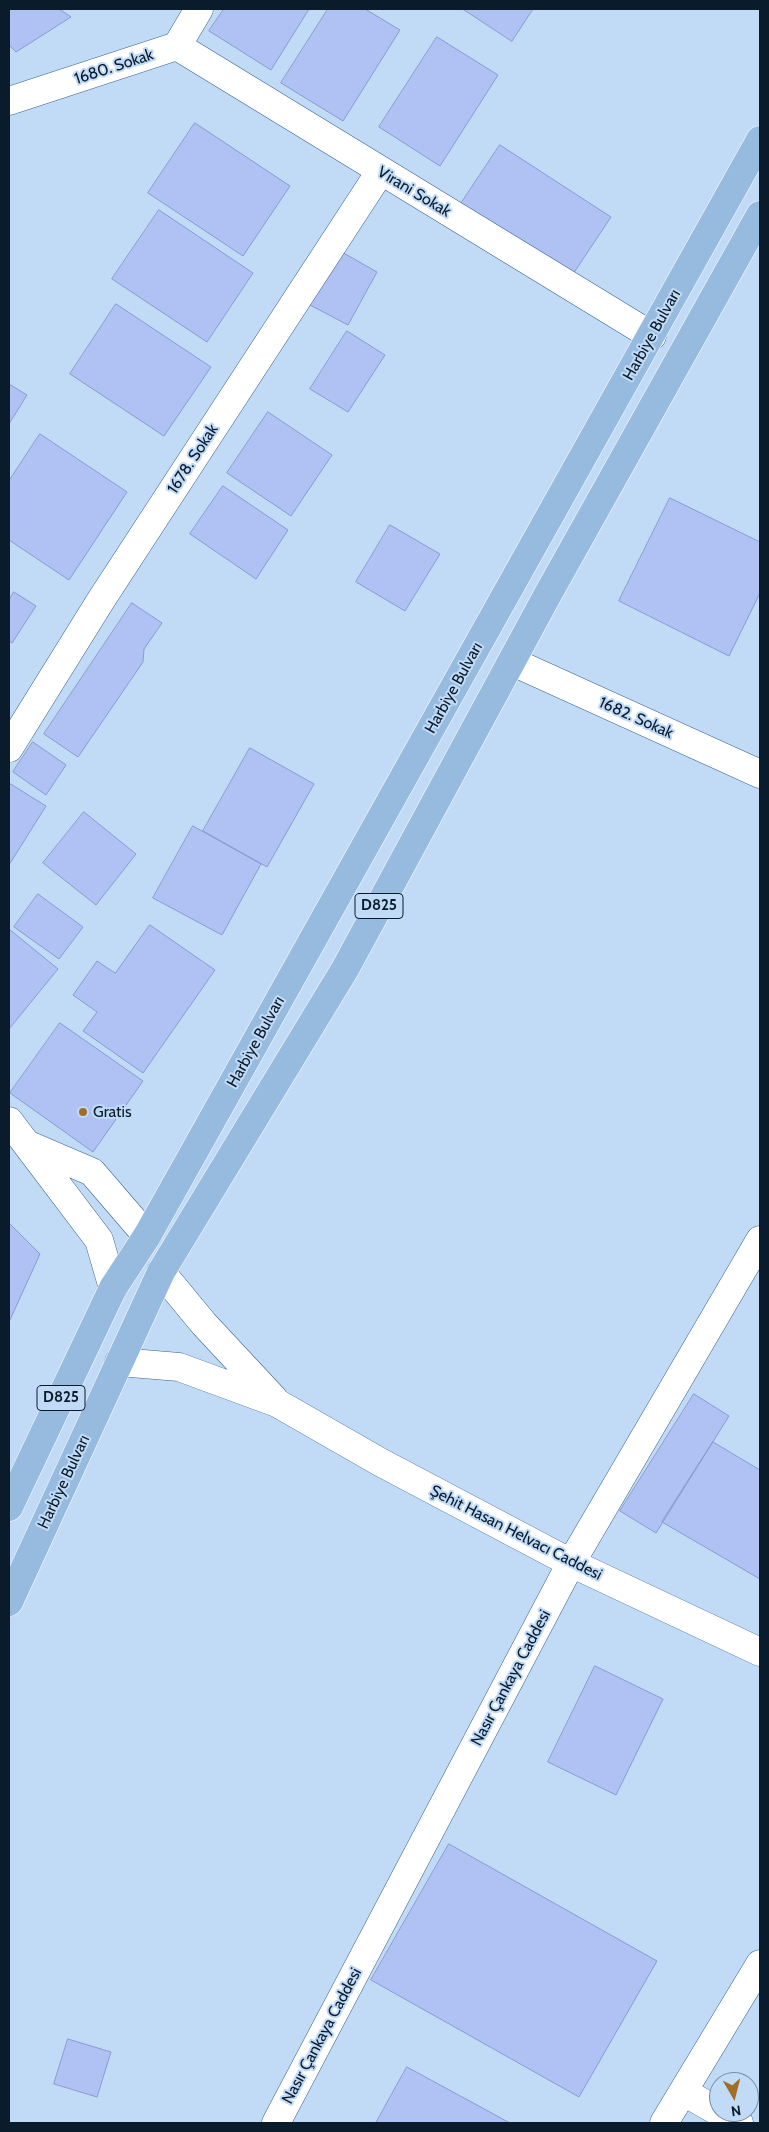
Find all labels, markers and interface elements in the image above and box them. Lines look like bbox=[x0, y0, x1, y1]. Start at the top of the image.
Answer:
street label: 1680. Sokak bbox=[72, 45, 156, 89]
street label: Virani Sokak bbox=[374, 163, 454, 221]
street label: Harbiye Bulvarı bbox=[619, 286, 685, 384]
street label: 1678. Sokak bbox=[163, 421, 223, 497]
street label: Harbiye Bulvarı bbox=[421, 639, 487, 737]
street label: 1682. Sokak bbox=[596, 693, 676, 743]
road number: D825 bbox=[355, 894, 403, 918]
street label: Harbiye Bulvarı bbox=[223, 993, 289, 1091]
place label: Gratis bbox=[93, 1102, 132, 1122]
marker: Gratis bbox=[77, 1106, 89, 1118]
road number: D825 bbox=[37, 1386, 85, 1410]
street label: Harbiye Bulvarı bbox=[34, 1432, 94, 1532]
street label: Şehit Hasan Helvacı Caddesi bbox=[427, 1481, 605, 1585]
street label: Nasır Çankaya Caddesi bbox=[467, 1607, 555, 1749]
street label: Nasır Çankaya Caddesi bbox=[278, 1965, 366, 2107]
north arrow bbox=[709, 2072, 759, 2122]
text: N bbox=[730, 2101, 742, 2120]

